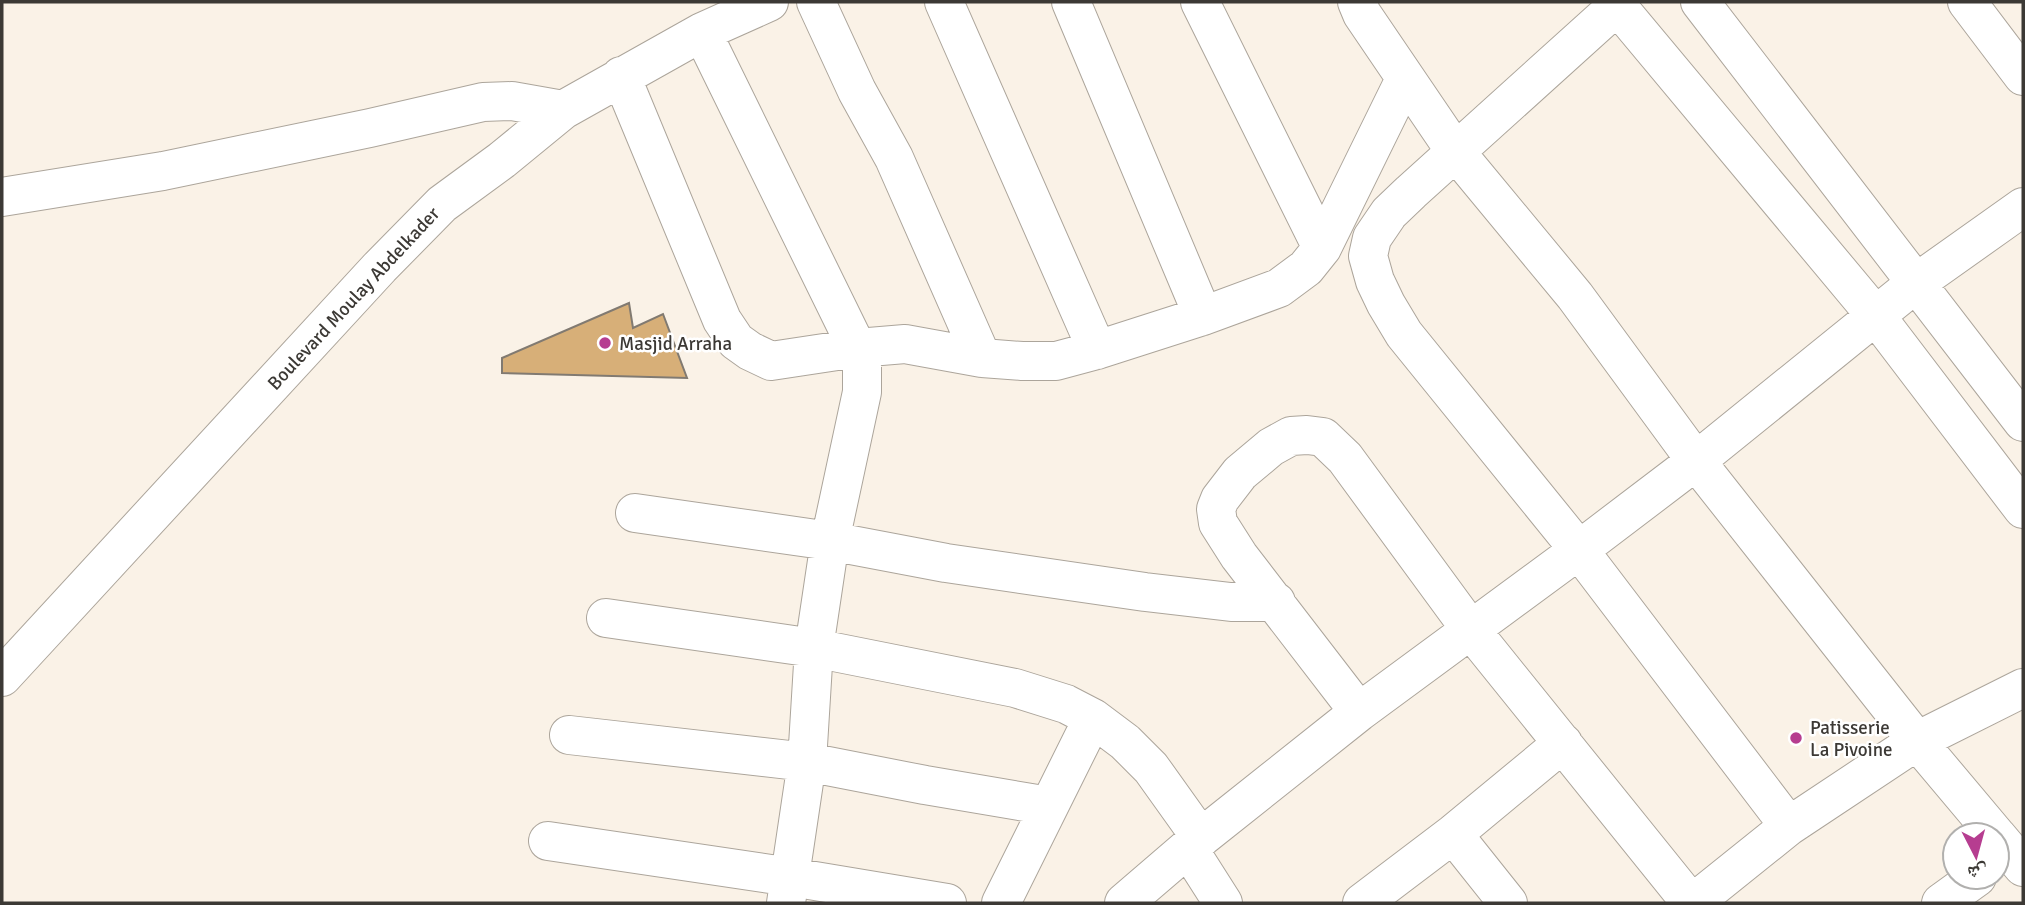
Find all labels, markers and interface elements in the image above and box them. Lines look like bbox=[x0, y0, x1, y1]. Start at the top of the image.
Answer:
street label: Boulevard Moulay Abdelkader bbox=[262, 202, 445, 395]
place label: Masjid Arraha bbox=[619, 332, 732, 356]
marker: Masjid Arraha bbox=[597, 335, 613, 351]
place label: Patisserie La Pivoine bbox=[1810, 716, 1893, 762]
marker: Patisserie La Pivoine bbox=[1788, 730, 1804, 746]
north arrow bbox=[1941, 821, 2011, 891]
text: ش bbox=[1966, 859, 1989, 885]

